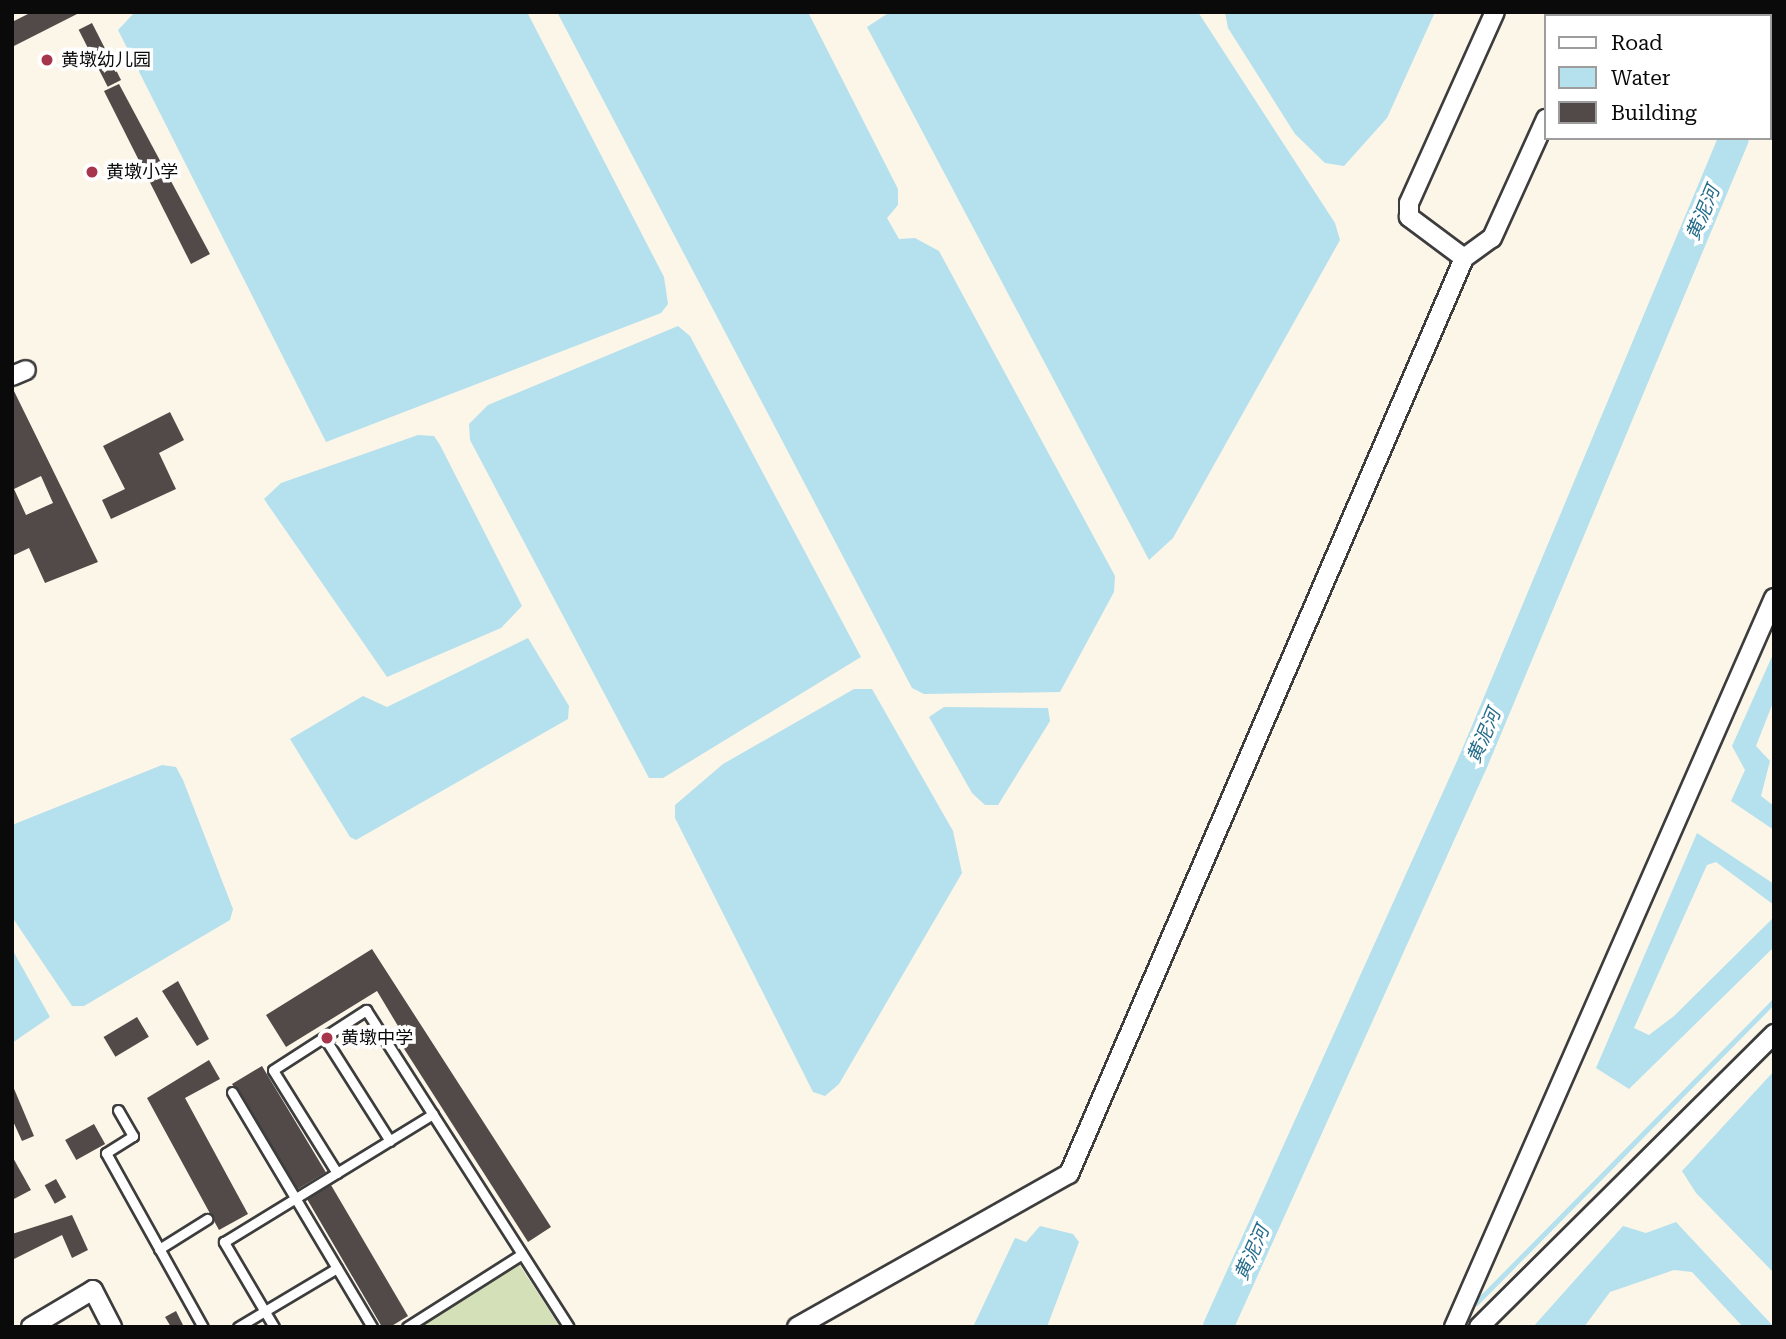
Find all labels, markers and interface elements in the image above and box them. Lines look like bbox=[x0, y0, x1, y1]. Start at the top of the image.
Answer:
legend bbox=[1544, 14, 1772, 140]
text: Road bbox=[1611, 31, 1663, 55]
place label: 黄墩幼儿园 bbox=[61, 49, 151, 71]
marker: 黄墩幼儿园 bbox=[39, 52, 55, 68]
text: Water bbox=[1611, 66, 1670, 90]
text: Building bbox=[1611, 101, 1697, 125]
place label: 黄墩小学 bbox=[106, 161, 178, 183]
marker: 黄墩小学 bbox=[84, 164, 100, 180]
water label: 黄泥河 bbox=[1681, 182, 1725, 244]
water label: 黄泥河 bbox=[1462, 705, 1506, 767]
place label: 黄墩中学 bbox=[341, 1027, 413, 1049]
marker: 黄墩中学 bbox=[319, 1030, 335, 1046]
water label: 黄泥河 bbox=[1230, 1222, 1274, 1284]

